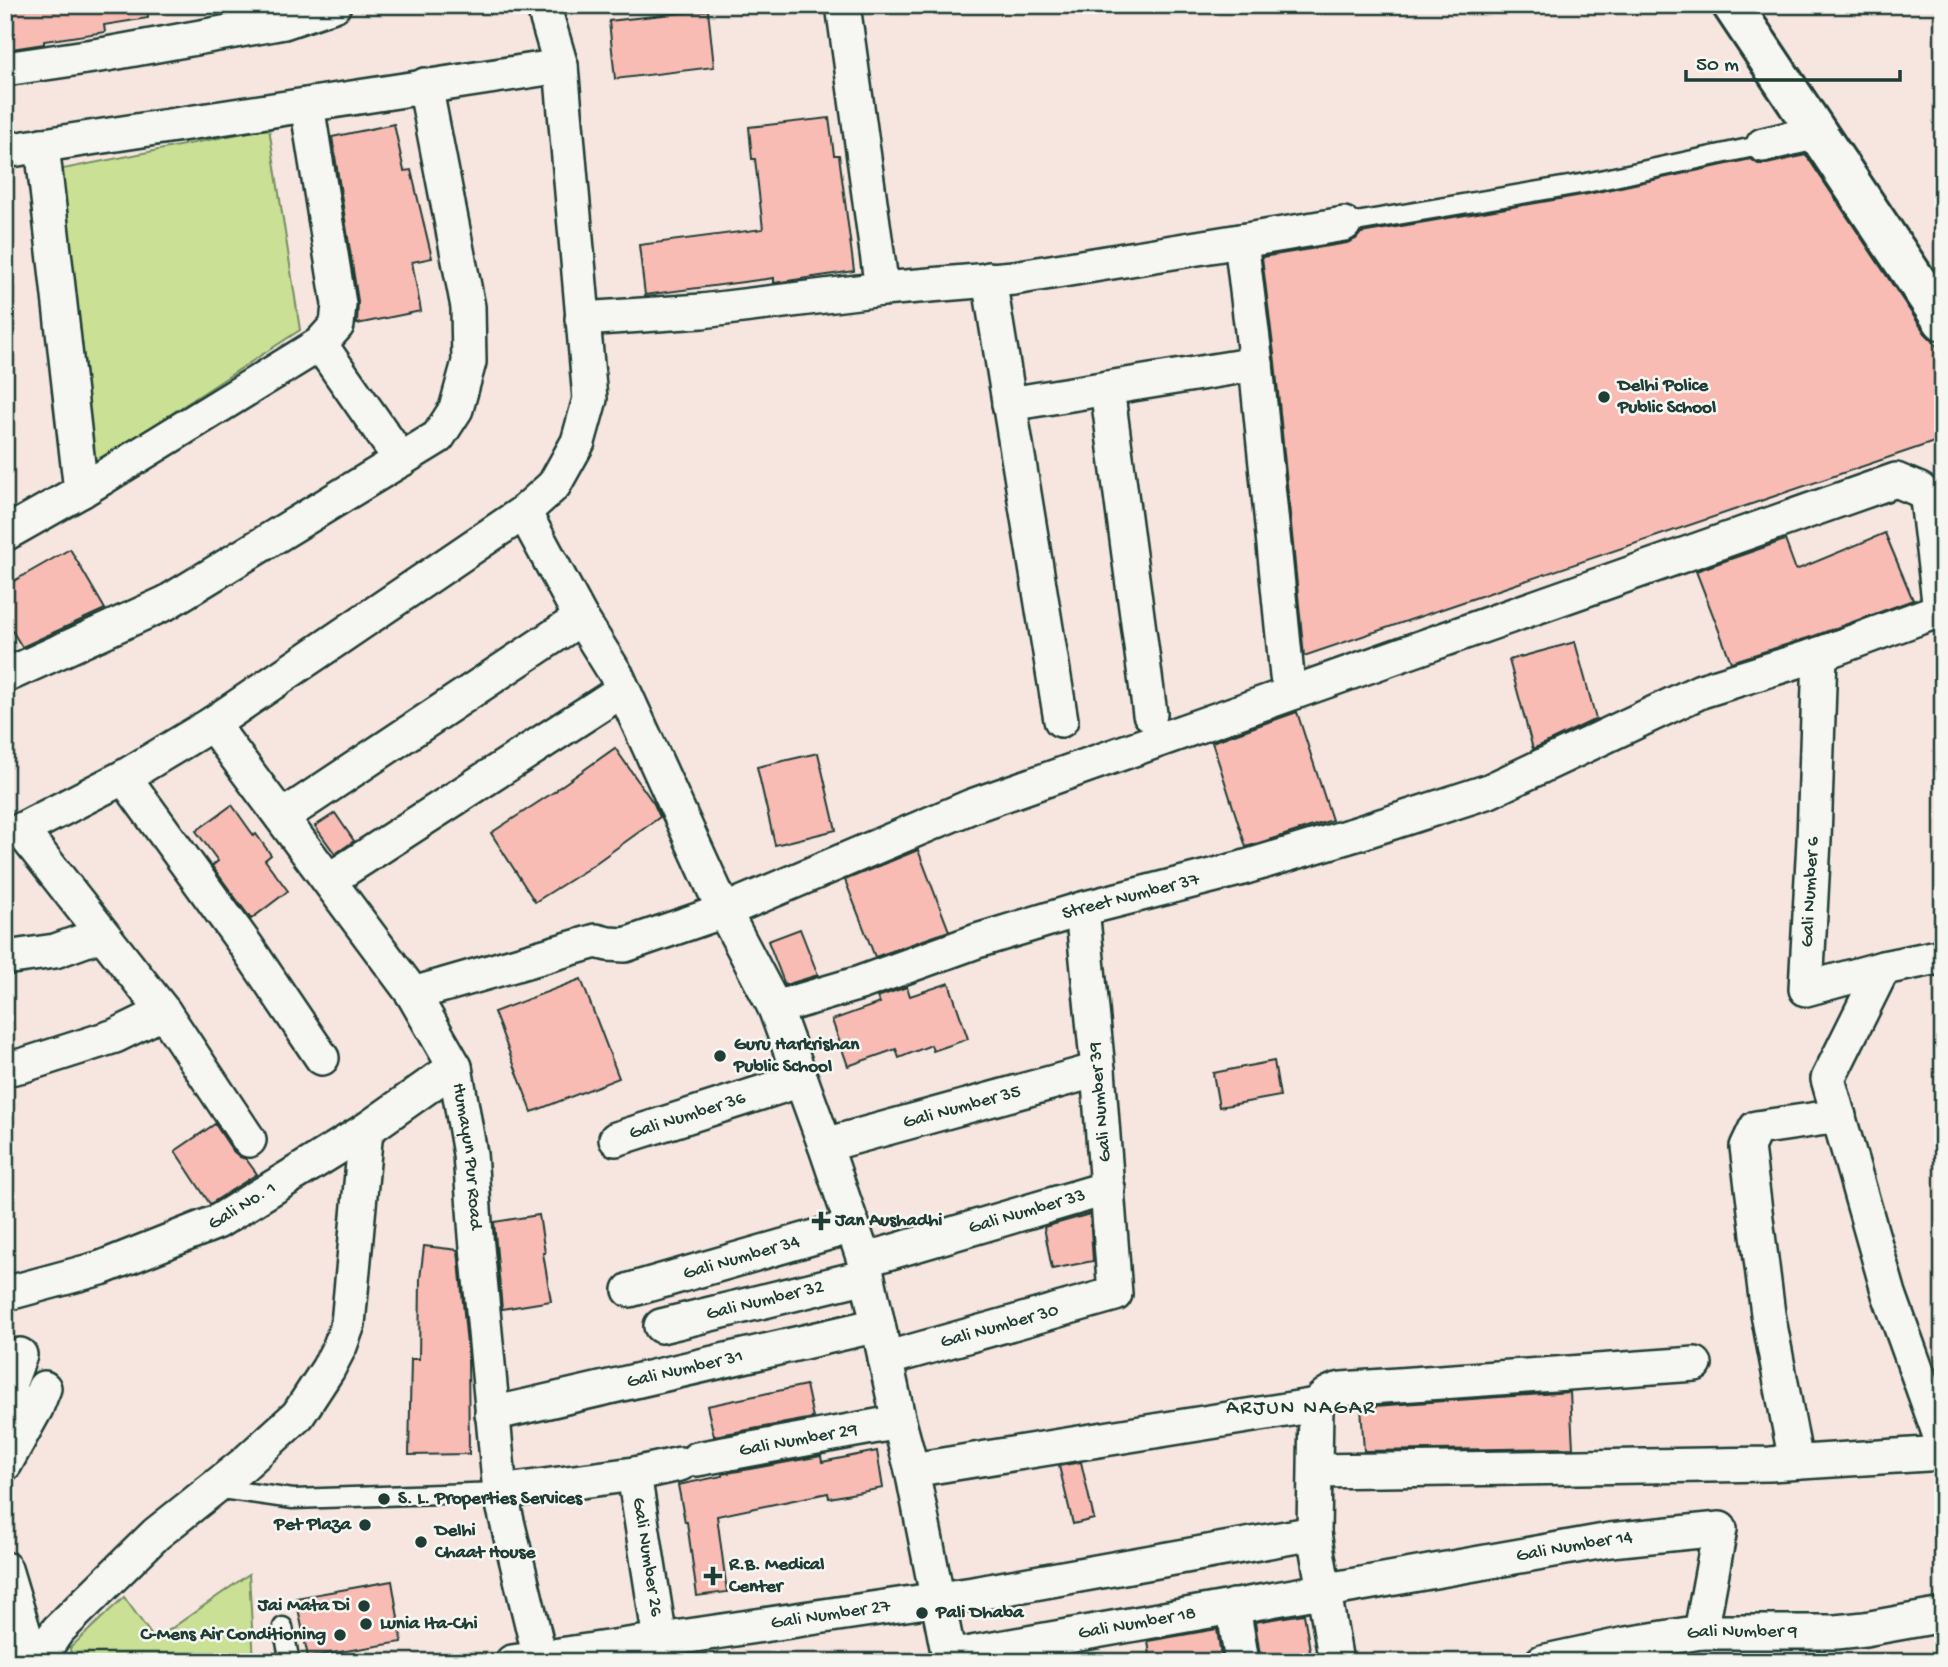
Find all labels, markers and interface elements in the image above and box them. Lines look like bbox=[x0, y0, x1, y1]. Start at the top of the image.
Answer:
scale bar bbox=[1686, 38, 1899, 82]
text: 50 m bbox=[1696, 54, 1739, 79]
place label: Delhi Police Public School bbox=[1616, 375, 1716, 420]
marker: Delhi Police Public School bbox=[1596, 389, 1612, 405]
street label: Gali Number 6 bbox=[1797, 836, 1825, 948]
street label: Street Number 37 bbox=[1059, 868, 1203, 926]
place label: Guru Harkrishan Public School bbox=[733, 1034, 860, 1079]
street label: Gali Number 39 bbox=[1084, 1040, 1118, 1163]
marker: Guru Harkrishan Public School bbox=[712, 1048, 728, 1064]
street label: Gali Number 35 bbox=[900, 1080, 1023, 1135]
street label: Humayun Pur Road bbox=[446, 1081, 487, 1232]
street label: Gali Number 36 bbox=[626, 1087, 749, 1146]
street label: Gali No. 1 bbox=[205, 1177, 281, 1236]
street label: Gali Number 33 bbox=[966, 1184, 1088, 1240]
place label: Jan Aushadhi bbox=[834, 1210, 942, 1233]
marker: Jan Aushadhi bbox=[813, 1213, 829, 1229]
street label: Gali Number 34 bbox=[681, 1230, 802, 1286]
street label: Gali Number 32 bbox=[704, 1275, 826, 1326]
street label: Gali Number 30 bbox=[938, 1299, 1062, 1354]
street label: Gali Number 31 bbox=[624, 1345, 745, 1394]
district label: ARJUN NAGAR bbox=[1226, 1397, 1376, 1422]
street label: Gali Number 29 bbox=[737, 1418, 860, 1463]
place label: S. L. Properties Services bbox=[398, 1488, 583, 1511]
marker: S. L. Properties Services bbox=[376, 1491, 392, 1507]
street label: Gali Number 26 bbox=[626, 1496, 668, 1619]
place label: Pet Plaza bbox=[273, 1514, 352, 1537]
marker: Pet Plaza bbox=[357, 1517, 373, 1533]
place label: Delhi Chaat House bbox=[433, 1520, 536, 1565]
street label: Gali Number 14 bbox=[1514, 1526, 1634, 1568]
marker: Delhi Chaat House bbox=[413, 1534, 429, 1550]
place label: R.B. Medical Center bbox=[728, 1554, 825, 1599]
marker: R.B. Medical Center bbox=[703, 1566, 723, 1586]
place label: Jai Mata Di bbox=[257, 1595, 350, 1618]
street label: Gali Number 27 bbox=[769, 1595, 893, 1635]
marker: Jai Mata Di bbox=[356, 1598, 372, 1614]
place label: Pali Dhaba bbox=[935, 1602, 1025, 1625]
street label: Gali Number 18 bbox=[1076, 1602, 1198, 1645]
marker: Pali Dhaba bbox=[914, 1605, 930, 1621]
place label: Lunia Ita-Chi bbox=[380, 1613, 478, 1636]
marker: Lunia Ita-Chi bbox=[358, 1616, 374, 1632]
street label: Gali Number 9 bbox=[1685, 1621, 1798, 1646]
place label: C-Mens Air Conditioning bbox=[140, 1624, 326, 1647]
marker: C-Mens Air Conditioning bbox=[332, 1627, 348, 1643]

